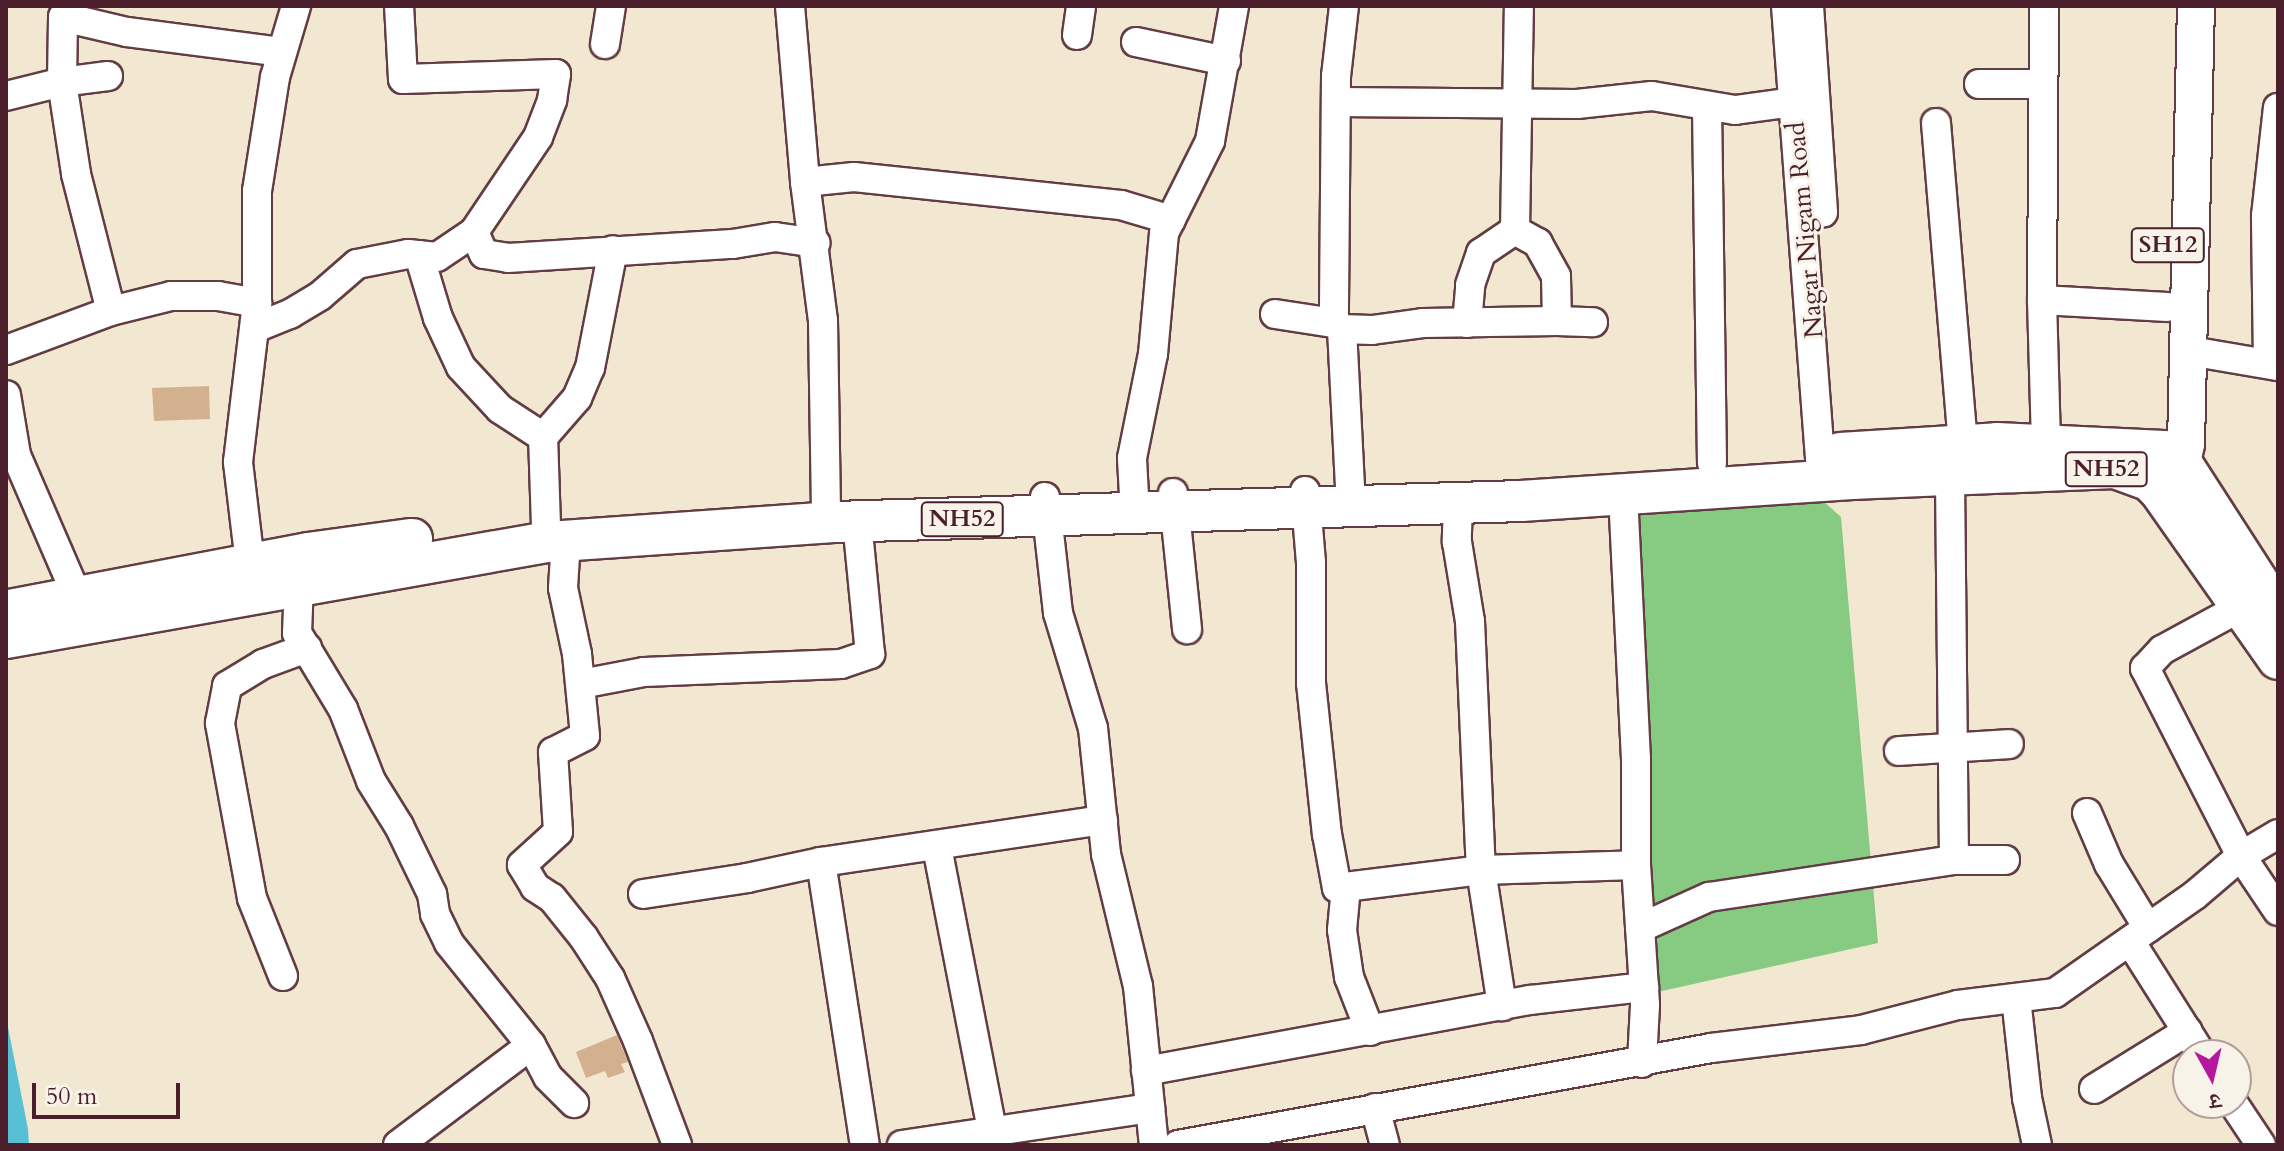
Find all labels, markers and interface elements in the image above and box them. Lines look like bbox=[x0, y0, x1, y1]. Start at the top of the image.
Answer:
street label: Nagar Nigam Road bbox=[1780, 121, 1830, 339]
road number: SH12 bbox=[2130, 225, 2206, 265]
road number: NH52 bbox=[2064, 449, 2148, 489]
road number: NH52 bbox=[920, 499, 1004, 539]
north arrow bbox=[2172, 1039, 2252, 1119]
scale bar bbox=[36, 1067, 184, 1117]
text: 50 m bbox=[46, 1080, 97, 1113]
text: उ bbox=[2207, 1085, 2223, 1116]

